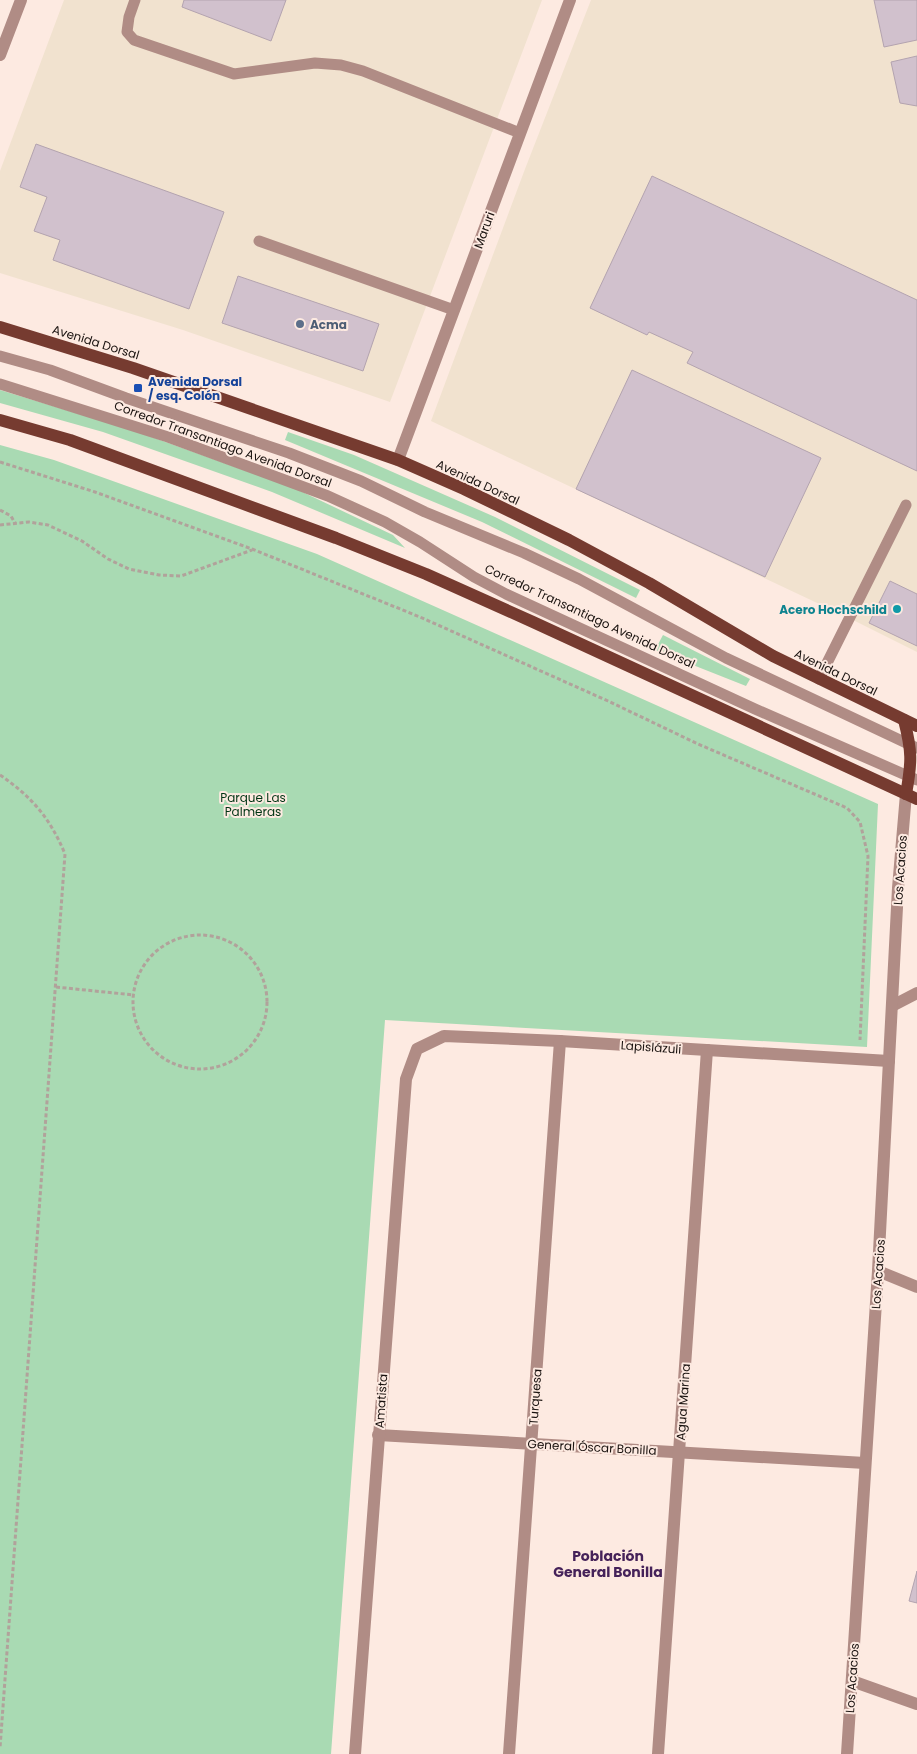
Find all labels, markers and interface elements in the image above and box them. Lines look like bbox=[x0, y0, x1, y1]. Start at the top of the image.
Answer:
street label: Maruri bbox=[470, 209, 499, 251]
place label: Acma bbox=[310, 316, 347, 333]
marker: Acma bbox=[294, 318, 306, 330]
street label: Avenida Dorsal bbox=[50, 321, 142, 363]
place label: Avenida Dorsal / esq. Colón bbox=[148, 373, 242, 404]
marker: Avenida Dorsal / esq. Colón bbox=[132, 382, 144, 394]
street label: Corredor Transantiago Avenida Dorsal bbox=[112, 397, 334, 491]
street label: Avenida Dorsal bbox=[433, 455, 523, 509]
street label: Corredor Transantiago Avenida Dorsal bbox=[482, 560, 698, 672]
place label: Acero Hochschild bbox=[779, 601, 887, 618]
marker: Acero Hochschild bbox=[891, 603, 903, 615]
street label: Avenida Dorsal bbox=[792, 645, 880, 699]
park label: Parque Las Palmeras bbox=[220, 789, 286, 820]
street label: Los Acacios bbox=[889, 834, 911, 906]
street label: Lapislázuli bbox=[620, 1036, 682, 1058]
street label: Los Acacios bbox=[867, 1238, 889, 1310]
street label: Agua Marina bbox=[672, 1363, 694, 1441]
street label: Turquesa bbox=[525, 1368, 545, 1426]
street label: Amatista bbox=[371, 1373, 391, 1429]
street label: General Óscar Bonilla bbox=[527, 1435, 657, 1459]
district label: Población General Bonilla bbox=[553, 1546, 663, 1582]
street label: Los Acacios bbox=[841, 1642, 863, 1714]

